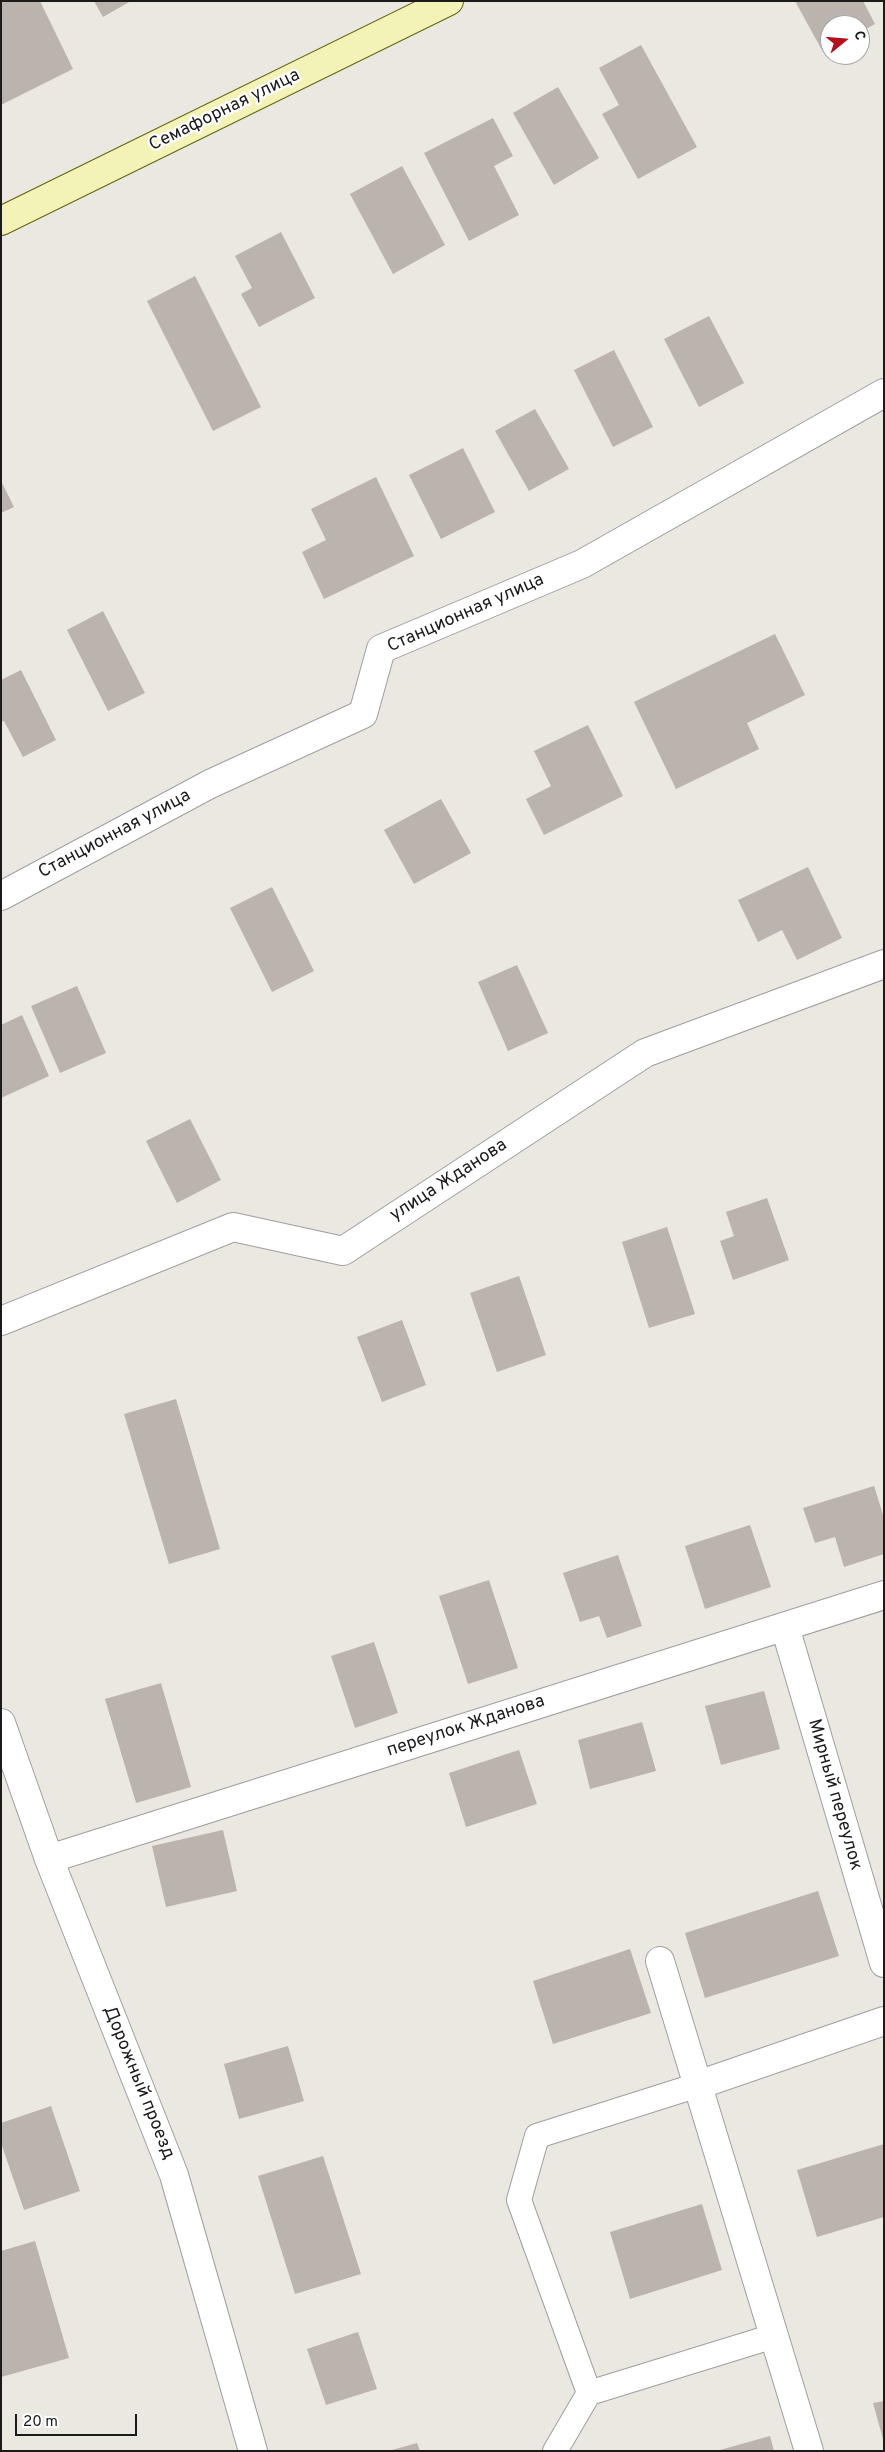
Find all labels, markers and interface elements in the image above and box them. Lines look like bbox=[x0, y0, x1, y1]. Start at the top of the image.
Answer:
north arrow bbox=[820, 15, 870, 65]
text: С bbox=[849, 29, 868, 43]
street label: Семафорная улица bbox=[146, 65, 304, 157]
street label: Станционная улица bbox=[384, 570, 548, 658]
street label: Станционная улица bbox=[35, 786, 195, 884]
street label: улица Жданова bbox=[386, 1135, 512, 1227]
street label: переулок Жданова bbox=[384, 1691, 548, 1763]
street label: Мирный переулок bbox=[802, 1717, 866, 1873]
street label: Дорожный проезд bbox=[97, 2003, 179, 2163]
scale bar bbox=[18, 2404, 140, 2436]
text: 20 m bbox=[23, 2413, 58, 2432]

